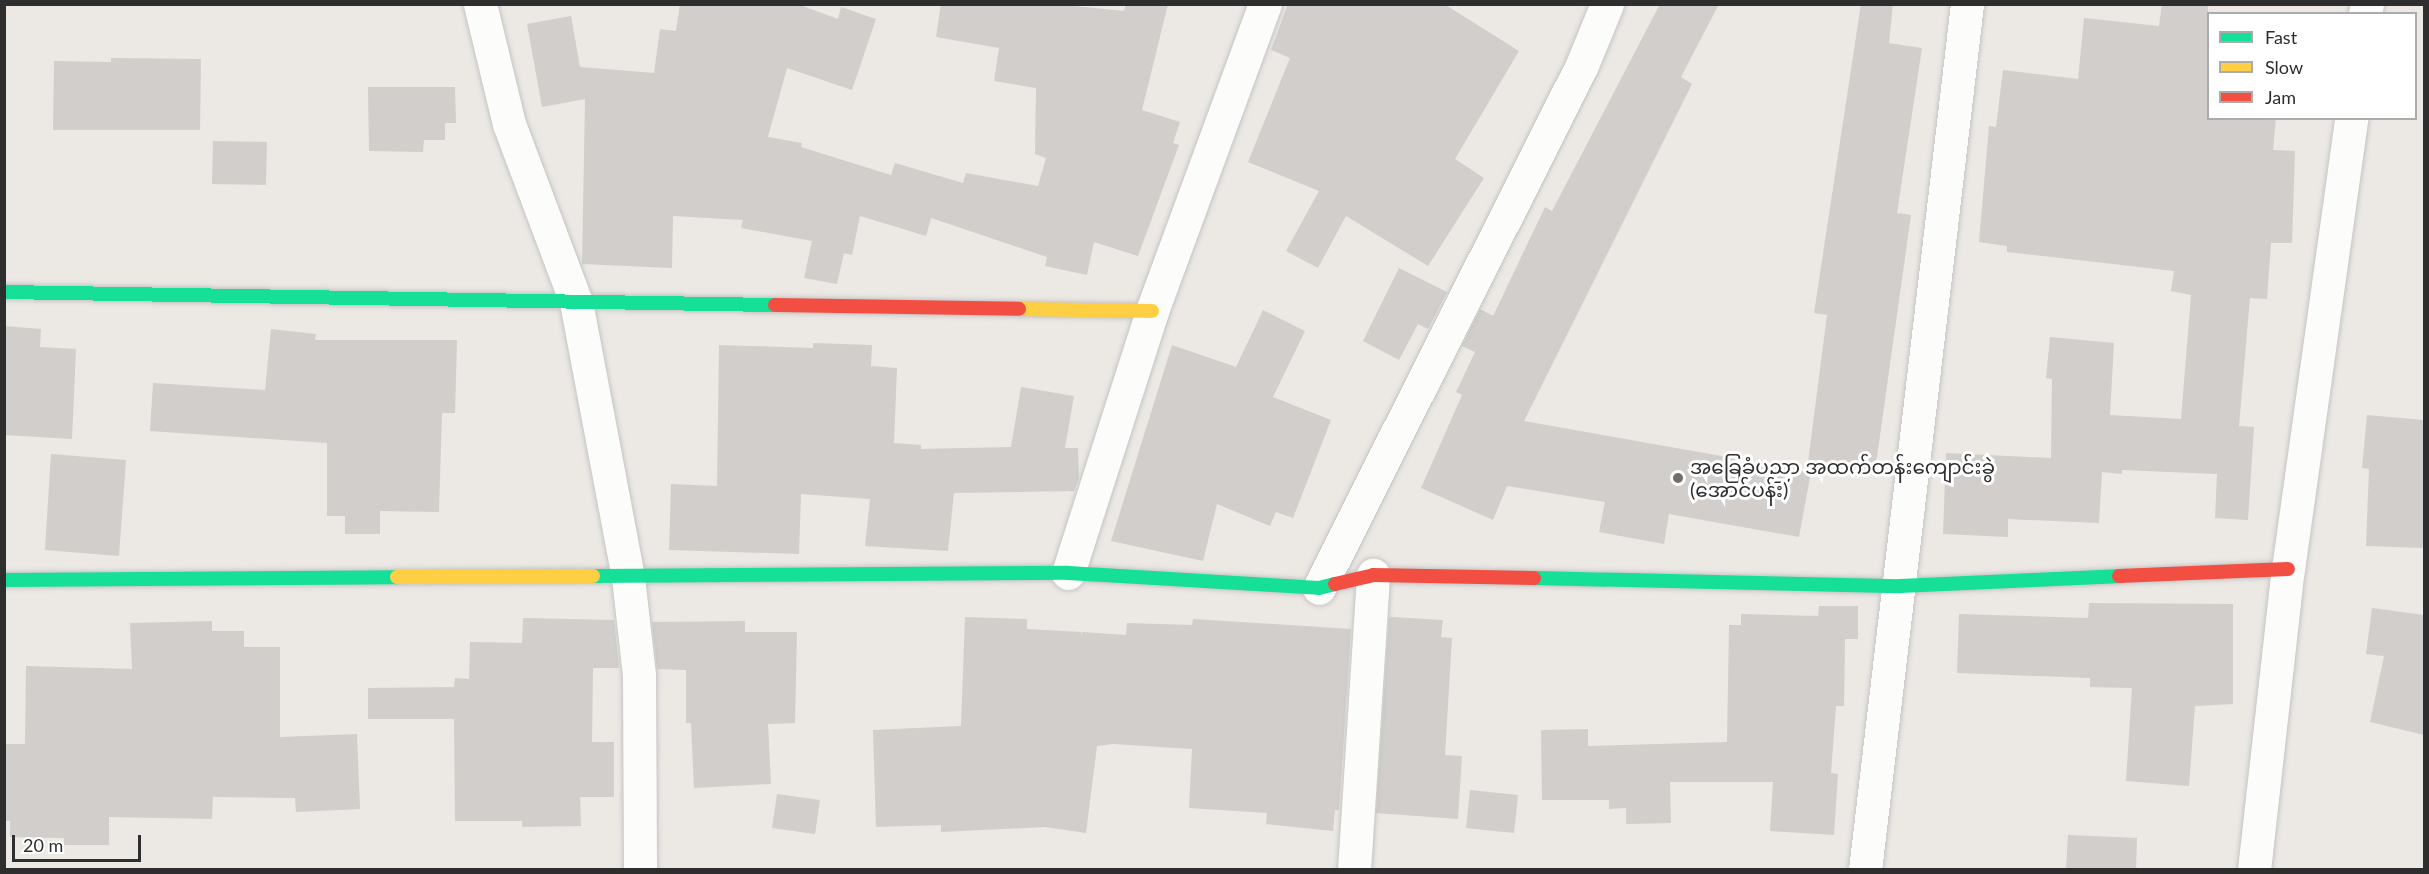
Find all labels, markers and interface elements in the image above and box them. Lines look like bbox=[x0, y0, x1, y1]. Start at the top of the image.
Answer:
legend bbox=[2207, 12, 2417, 120]
text: Fast bbox=[2265, 26, 2297, 48]
text: Slow bbox=[2265, 56, 2303, 78]
text: Jam bbox=[2265, 86, 2296, 108]
place label: အခြေခံပညာ အထက်တန်းကျောင်းခွဲ (အောင်ပန်း) bbox=[1690, 454, 1995, 501]
marker: အခြေခံပညာ အထက်တန်းကျောင်းခွဲ (အောင်ပန်း) bbox=[1671, 471, 1685, 485]
scale bar bbox=[15, 823, 144, 861]
text: 20 m bbox=[23, 834, 63, 856]

